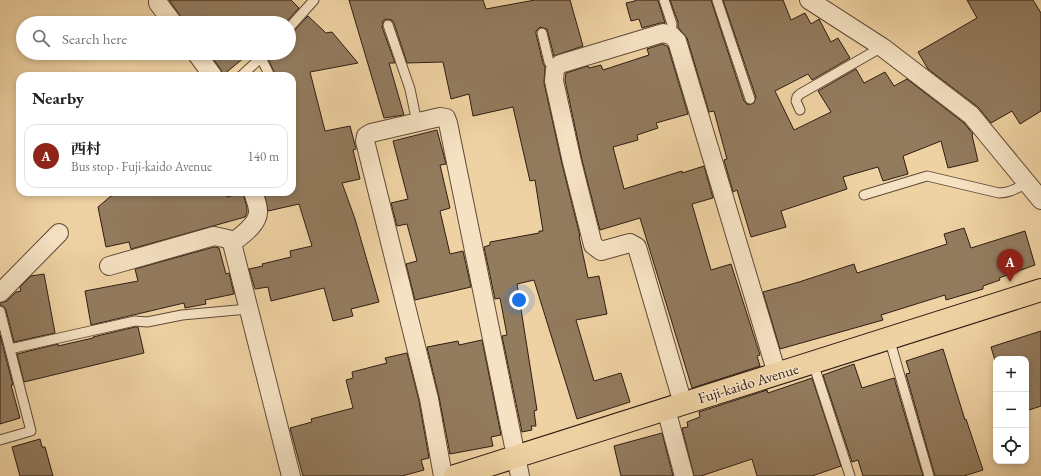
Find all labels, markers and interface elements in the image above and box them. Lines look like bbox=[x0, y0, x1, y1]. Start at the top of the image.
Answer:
search box bbox=[16, 16, 296, 60]
icon: search bbox=[30, 27, 52, 49]
text: Search here bbox=[62, 29, 127, 48]
text: Nearby bbox=[32, 87, 84, 109]
text: 西村 bbox=[71, 139, 101, 158]
text: A bbox=[41, 148, 51, 165]
text: 140 m bbox=[248, 148, 279, 165]
text: Bus stop · Fuji-kaido Avenue bbox=[71, 158, 212, 175]
pin: A bbox=[997, 249, 1023, 282]
your location bbox=[509, 290, 529, 310]
map controls bbox=[993, 356, 1029, 464]
button: + bbox=[993, 356, 1029, 392]
street label: Fuji-kaido Avenue bbox=[695, 359, 801, 407]
button: − bbox=[993, 392, 1029, 428]
button: locate bbox=[993, 428, 1029, 464]

